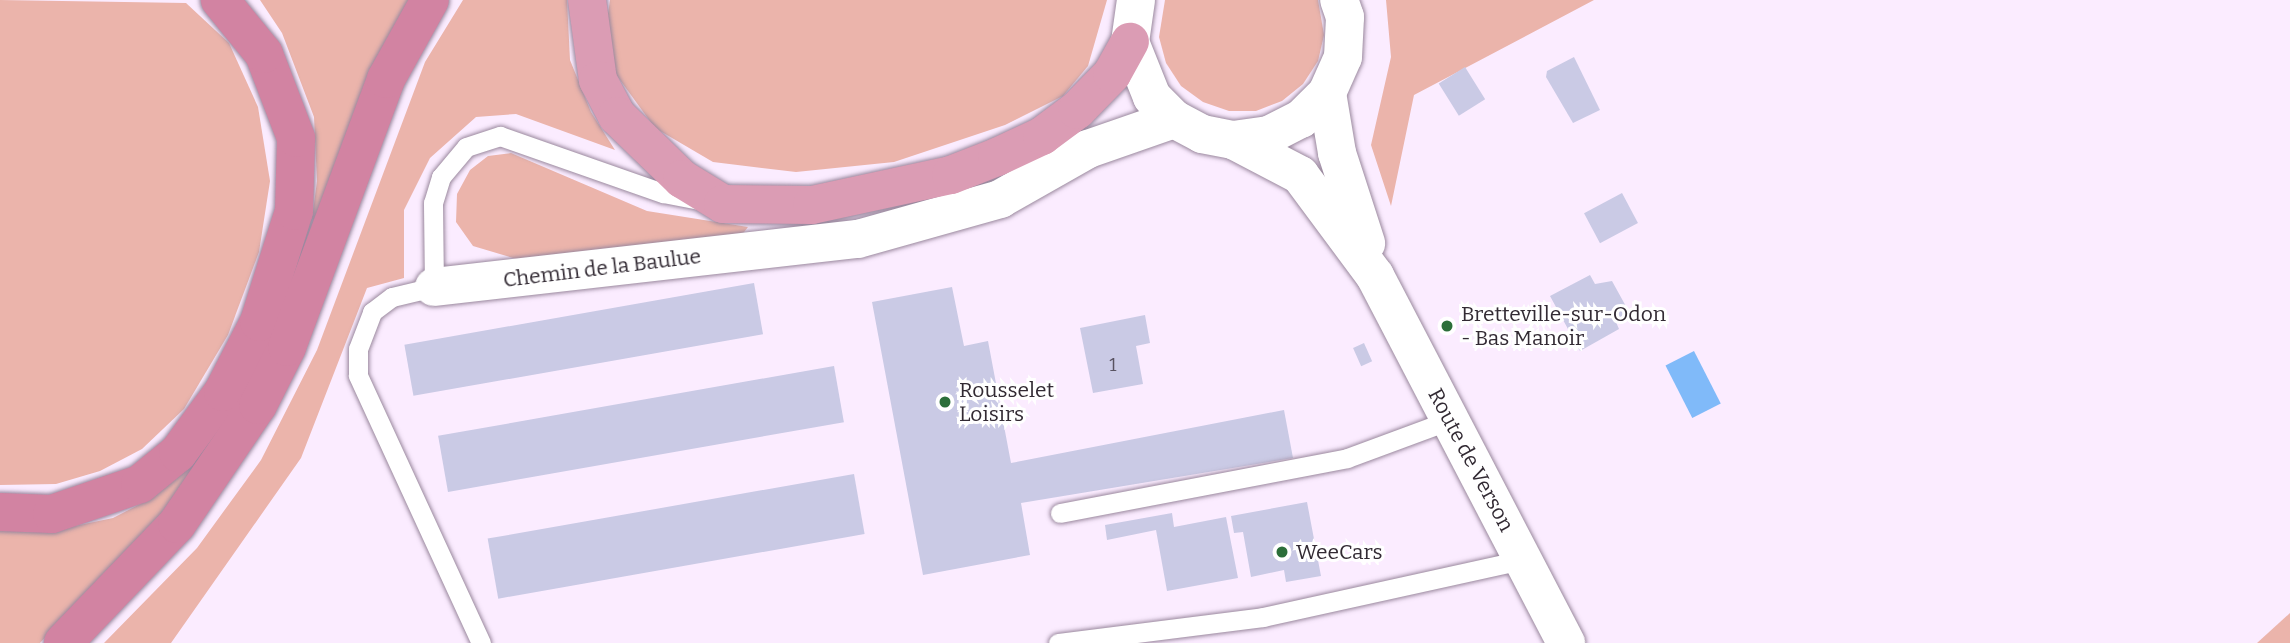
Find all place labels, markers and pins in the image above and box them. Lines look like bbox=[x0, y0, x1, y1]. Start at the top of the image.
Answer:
place label: Bretteville-sur-Odon - Bas Manoir bbox=[1461, 301, 1666, 351]
marker: Bretteville-sur-Odon - Bas Manoir bbox=[1439, 318, 1455, 334]
place label: Rousselet Loisirs bbox=[959, 377, 1054, 427]
marker: Rousselet Loisirs bbox=[937, 394, 953, 410]
place label: WeeCars bbox=[1296, 539, 1383, 565]
marker: WeeCars bbox=[1274, 544, 1290, 560]

